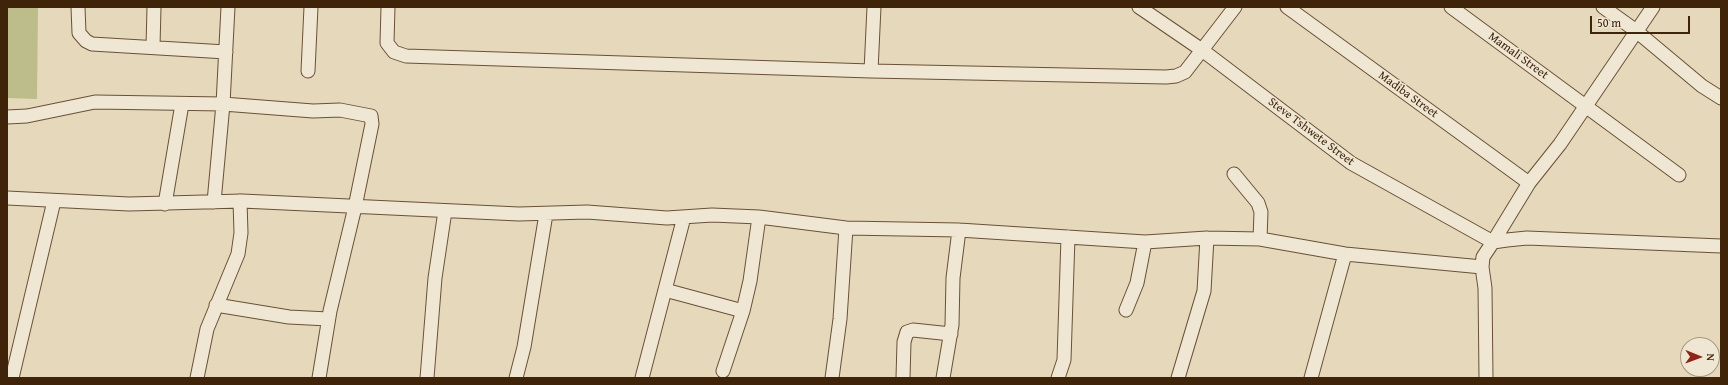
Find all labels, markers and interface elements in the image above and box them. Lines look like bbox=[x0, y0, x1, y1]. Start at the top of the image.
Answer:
scale bar bbox=[1592, 8, 1692, 34]
text: 50 m bbox=[1597, 14, 1621, 31]
street label: Mamali Street bbox=[1485, 29, 1551, 83]
street label: Madiba Street bbox=[1375, 69, 1441, 121]
street label: Steve Tshwete Street bbox=[1265, 95, 1357, 169]
north arrow bbox=[1680, 337, 1720, 377]
text: N bbox=[1703, 353, 1719, 361]

